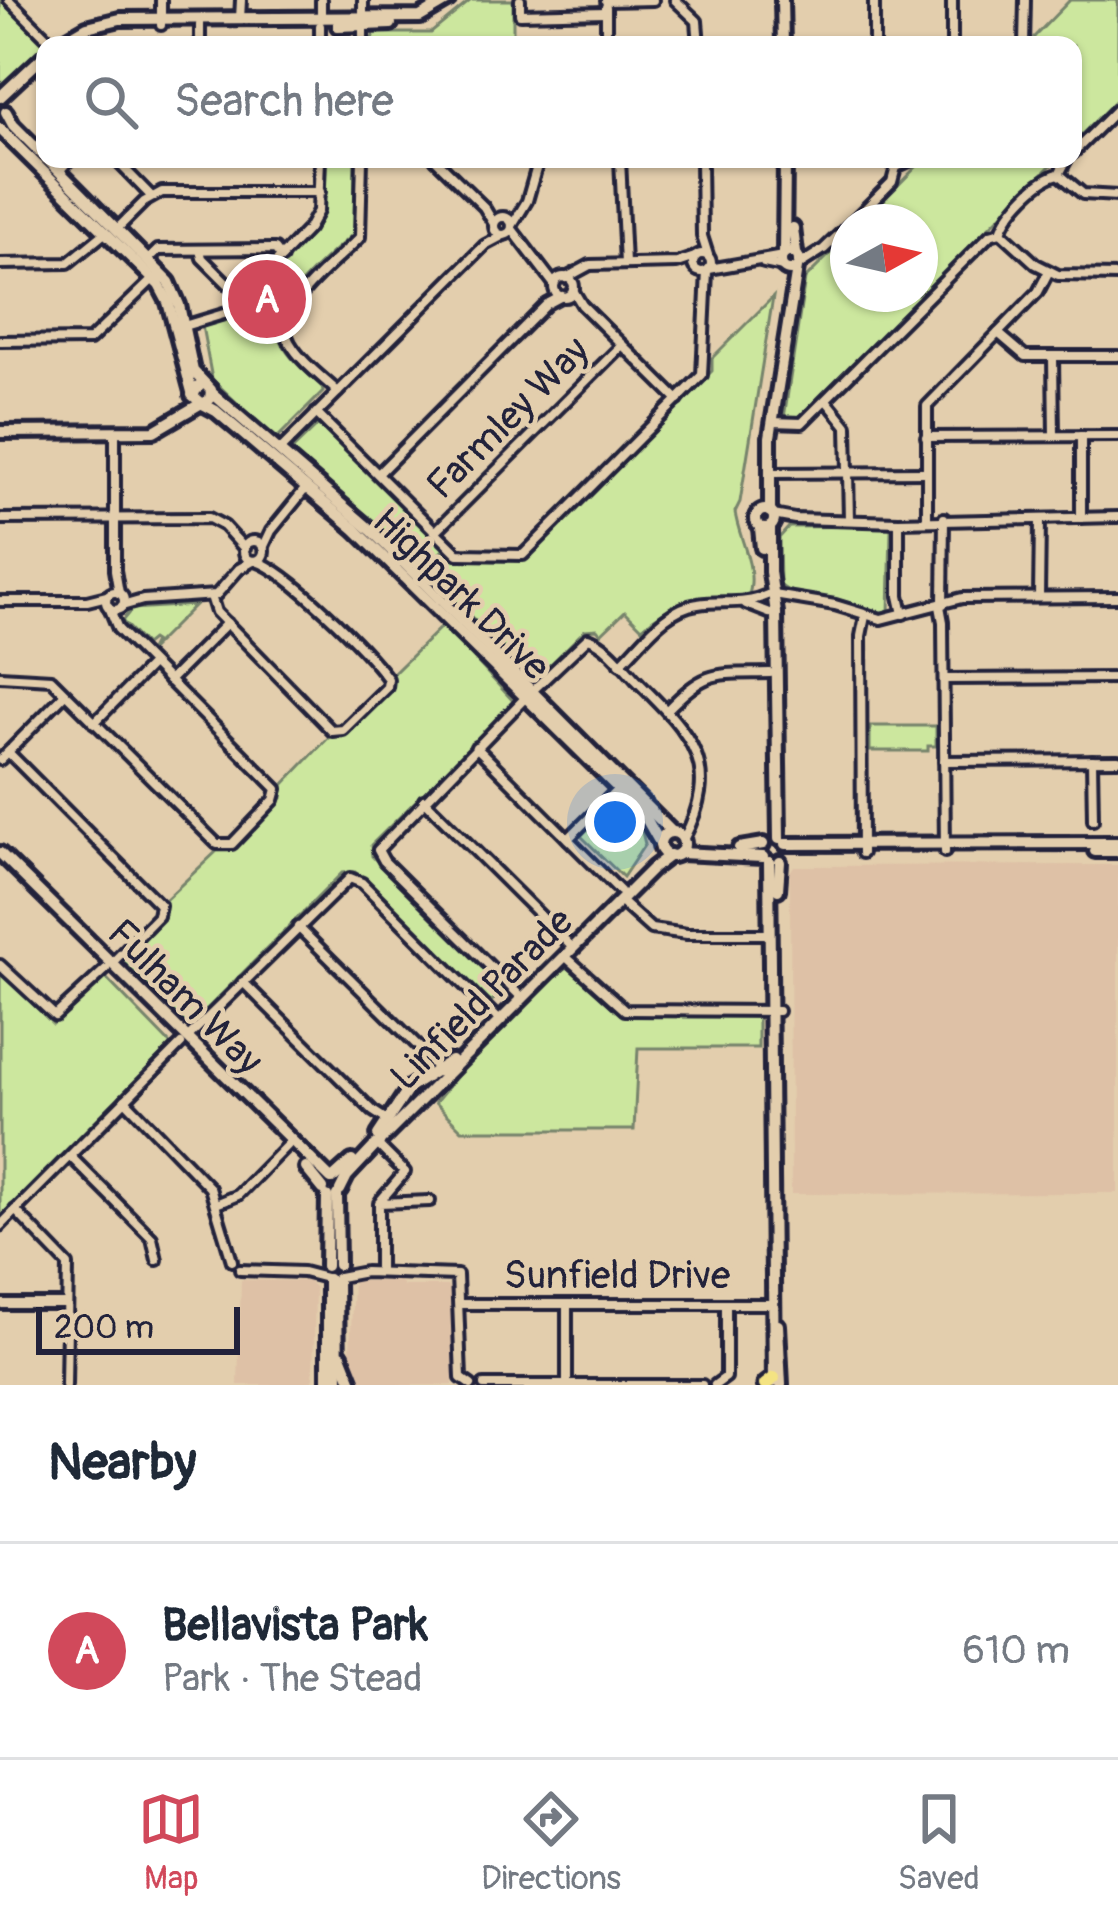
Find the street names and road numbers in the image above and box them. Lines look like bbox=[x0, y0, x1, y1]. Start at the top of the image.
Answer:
street label: Farmley Way bbox=[417, 327, 599, 509]
street label: Highpark Drive bbox=[362, 497, 560, 691]
street label: Linfield Parade bbox=[380, 897, 584, 1101]
street label: Fulham Way bbox=[97, 909, 273, 1085]
street label: Sunfield Drive bbox=[504, 1251, 730, 1300]

